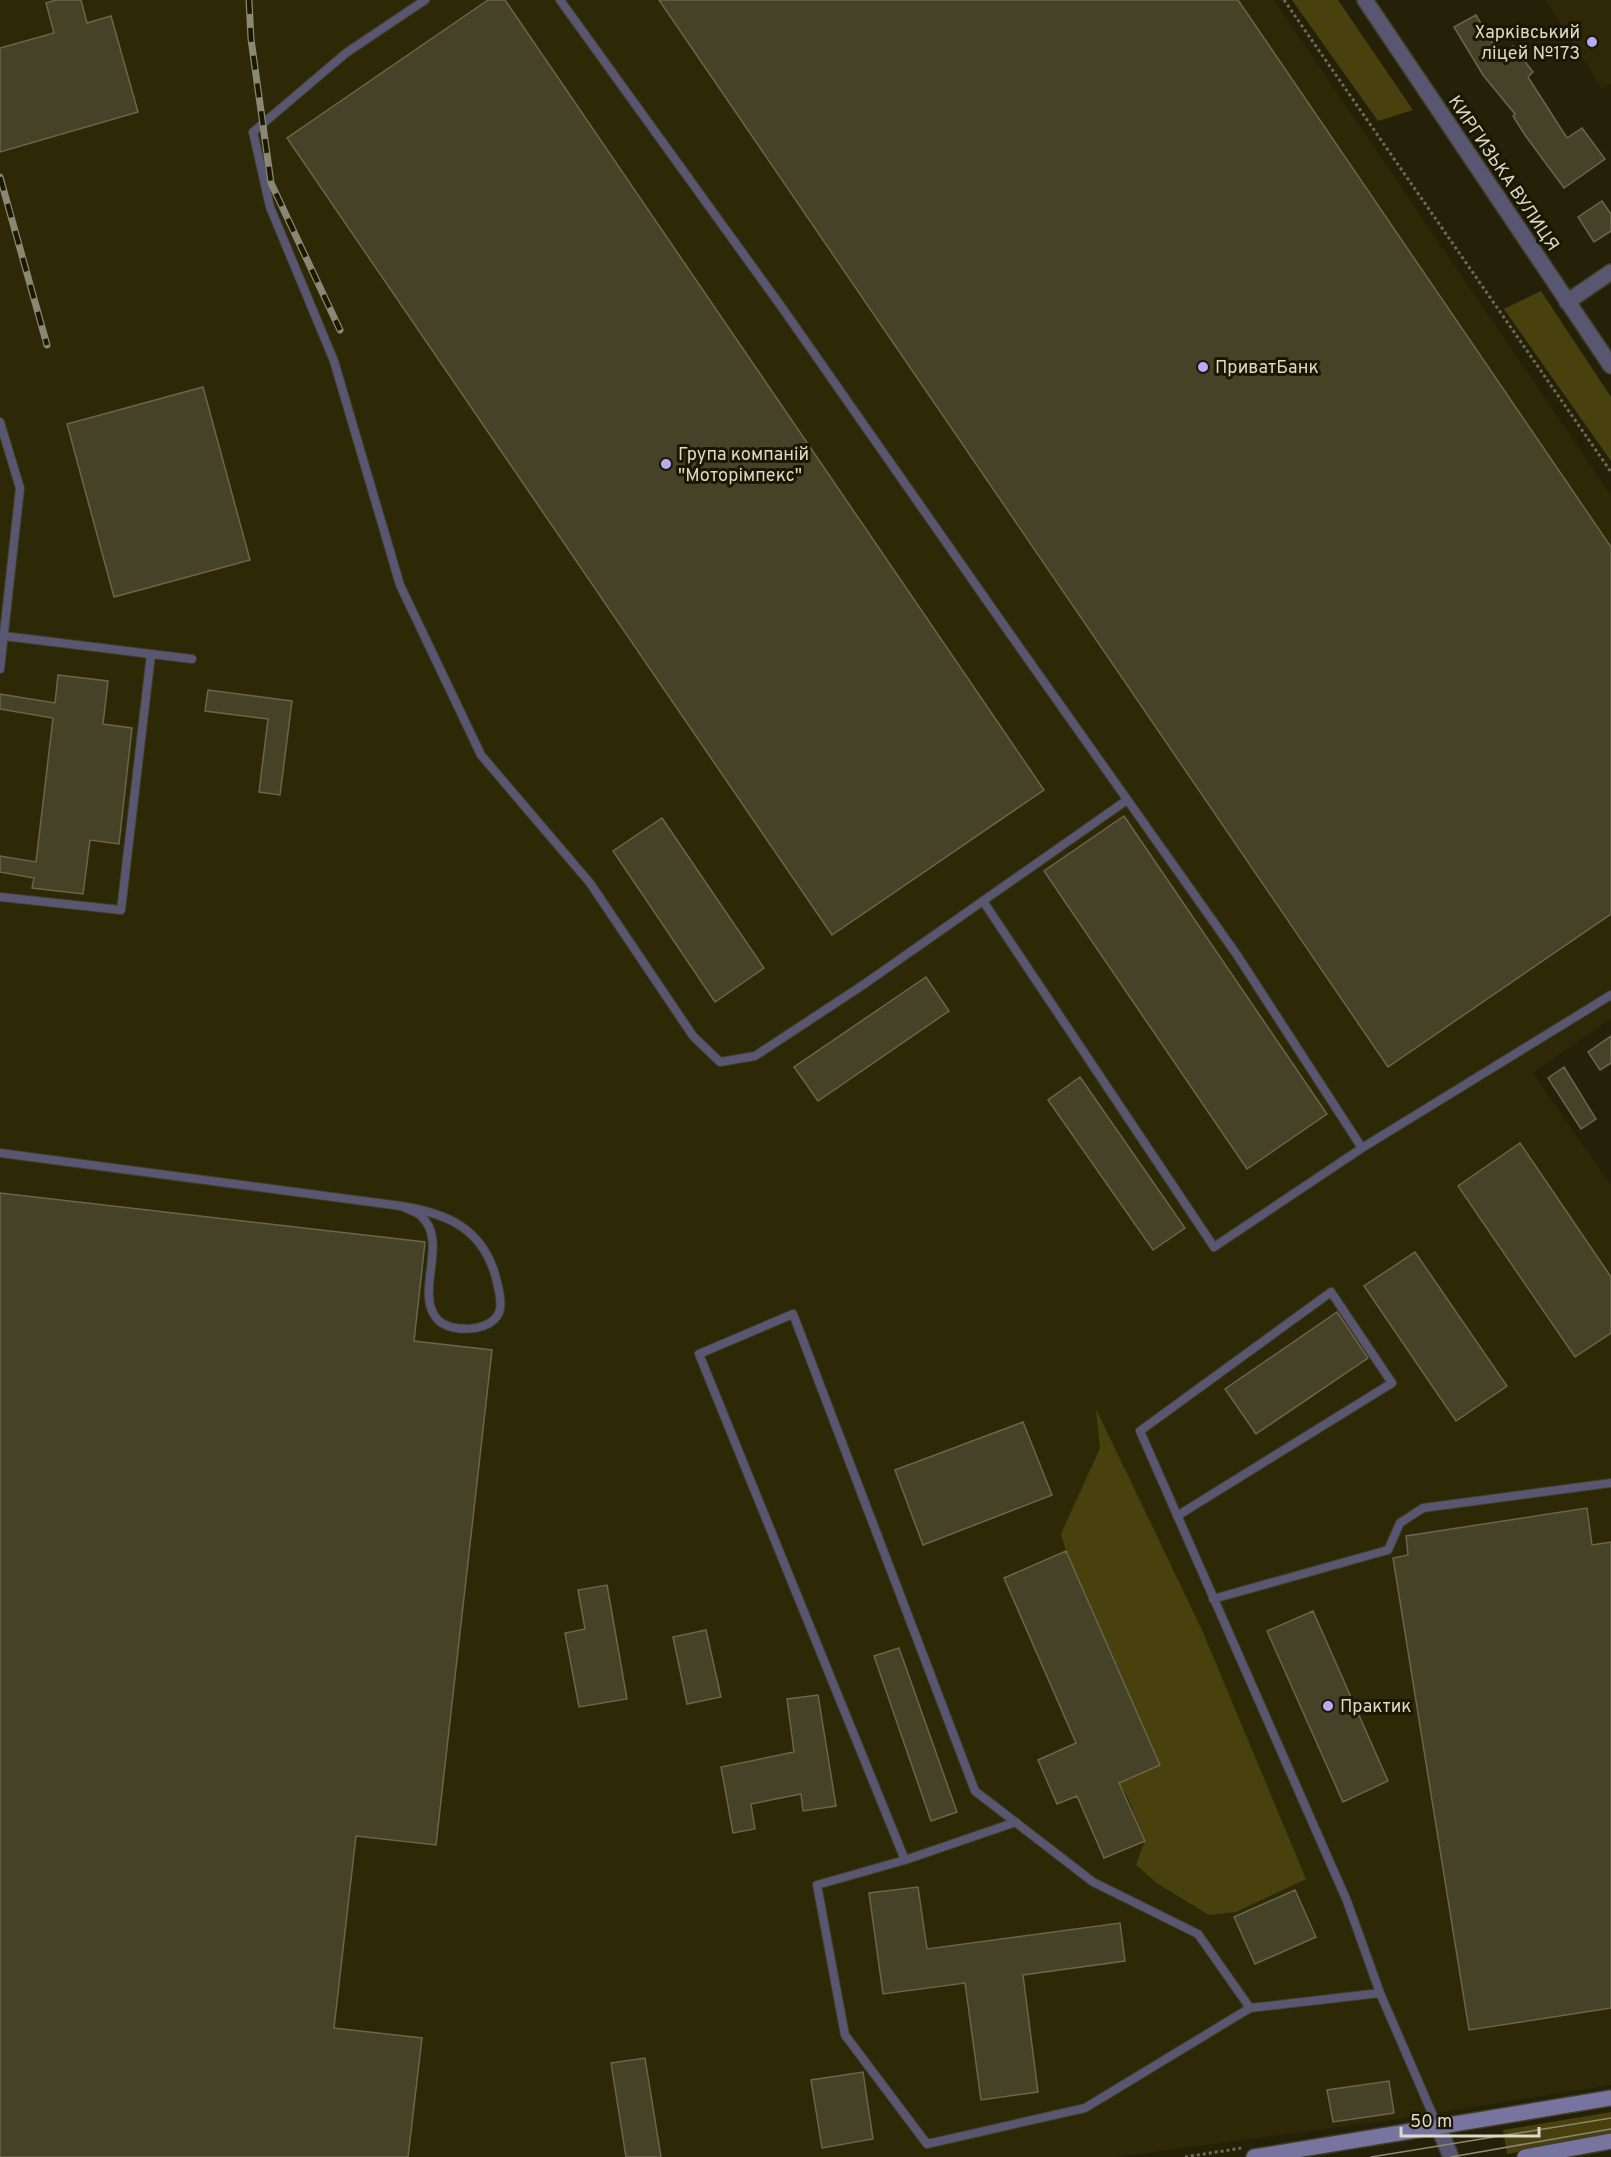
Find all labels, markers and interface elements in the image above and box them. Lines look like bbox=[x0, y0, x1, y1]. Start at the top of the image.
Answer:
place label: Харківський ліцей №173 bbox=[1475, 22, 1580, 66]
marker: Харківський ліцей №173 bbox=[1585, 35, 1599, 49]
street label: КИРГИЗЬКА ВУЛИЦЯ bbox=[1442, 92, 1563, 256]
place label: ПриватБанк bbox=[1215, 357, 1319, 380]
marker: ПриватБанк bbox=[1196, 360, 1210, 374]
place label: Група компаній "Моторімпекс" bbox=[678, 444, 809, 488]
marker: Група компаній "Моторімпекс" bbox=[659, 457, 673, 471]
place label: Практик bbox=[1340, 1696, 1412, 1719]
marker: Практик bbox=[1321, 1699, 1335, 1713]
scale bar bbox=[1401, 2100, 1539, 2138]
text: 50 m bbox=[1410, 2111, 1452, 2134]

